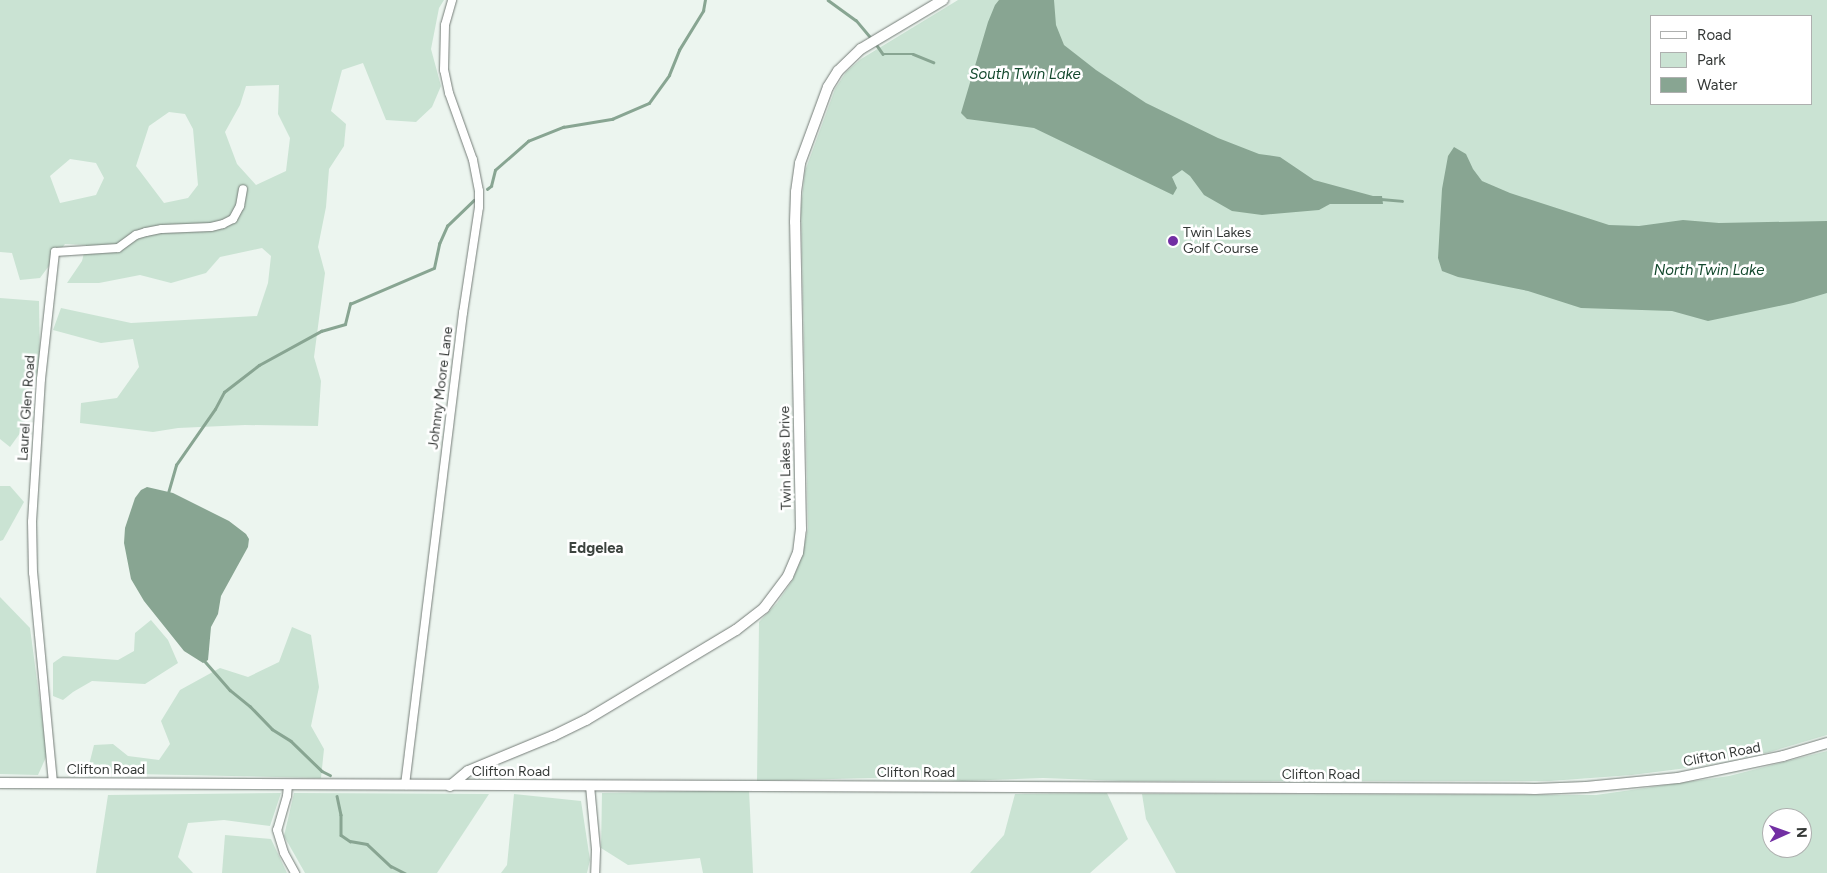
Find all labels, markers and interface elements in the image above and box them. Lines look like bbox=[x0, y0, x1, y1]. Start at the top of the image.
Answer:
legend bbox=[1650, 15, 1812, 105]
text: Road bbox=[1697, 26, 1732, 44]
text: Park bbox=[1697, 51, 1726, 69]
water label: South Twin Lake bbox=[969, 66, 1081, 84]
text: Water bbox=[1697, 76, 1737, 94]
place label: Twin Lakes Golf Course bbox=[1183, 225, 1258, 258]
marker: Twin Lakes Golf Course bbox=[1167, 235, 1179, 247]
water label: North Twin Lake bbox=[1654, 262, 1764, 280]
street label: Johnny Moore Lane bbox=[425, 326, 457, 450]
street label: Laurel Glen Road bbox=[15, 355, 39, 461]
street label: Twin Lakes Drive bbox=[777, 406, 795, 510]
district label: Edgelea bbox=[568, 540, 624, 558]
street label: Clifton Road bbox=[1682, 739, 1762, 771]
street label: Clifton Road bbox=[67, 762, 145, 778]
street label: Clifton Road bbox=[472, 764, 550, 780]
street label: Clifton Road bbox=[877, 765, 955, 781]
street label: Clifton Road bbox=[1282, 767, 1360, 783]
north arrow bbox=[1762, 808, 1812, 858]
text: N bbox=[1793, 827, 1810, 838]

